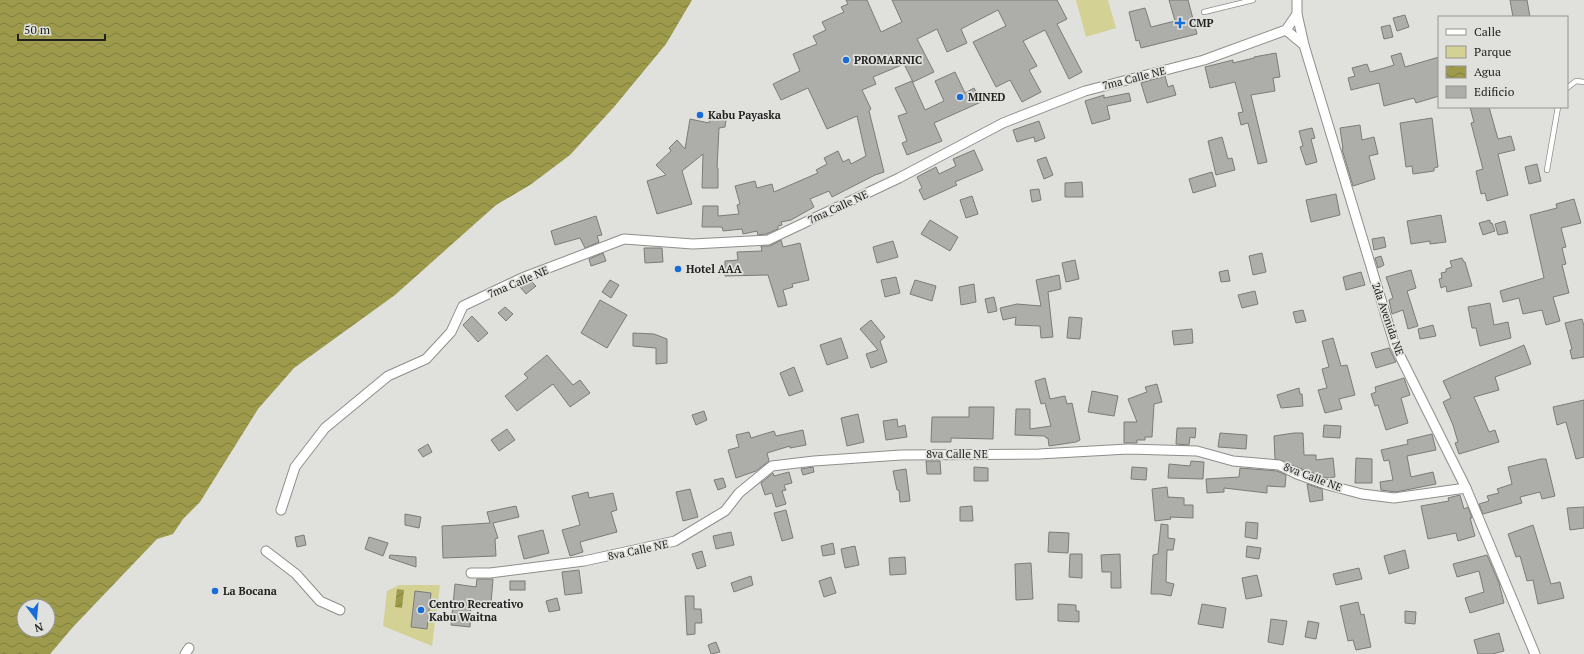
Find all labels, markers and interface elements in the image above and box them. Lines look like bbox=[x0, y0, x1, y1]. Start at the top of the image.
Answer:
scale bar bbox=[18, 16, 105, 42]
place label: CMP bbox=[1189, 16, 1213, 30]
legend bbox=[1438, 16, 1568, 108]
marker: CMP bbox=[1174, 17, 1186, 29]
text: 50 m bbox=[24, 22, 51, 37]
text: Calle bbox=[1474, 24, 1501, 39]
text: Parque bbox=[1474, 44, 1511, 59]
place label: PROMARNIC bbox=[854, 53, 922, 67]
marker: PROMARNIC bbox=[841, 55, 851, 65]
street label: 7ma Calle NE bbox=[1101, 63, 1167, 93]
text: Agua bbox=[1474, 64, 1501, 79]
text: Edificio bbox=[1474, 84, 1515, 99]
place label: MINED bbox=[968, 90, 1005, 104]
marker: MINED bbox=[955, 92, 965, 102]
place label: Kabu Payaska bbox=[708, 108, 781, 122]
marker: Kabu Payaska bbox=[695, 110, 705, 120]
street label: 7ma Calle NE bbox=[806, 187, 870, 227]
place label: Hotel AAA bbox=[686, 262, 743, 276]
street label: 7ma Calle NE bbox=[485, 263, 551, 301]
marker: Hotel AAA bbox=[673, 264, 683, 274]
street label: 2da Avenida NE bbox=[1369, 281, 1407, 357]
street label: 8va Calle NE bbox=[926, 447, 988, 461]
street label: 8va Calle NE bbox=[1282, 459, 1344, 495]
street label: 8va Calle NE bbox=[606, 537, 670, 563]
place label: La Bocana bbox=[223, 584, 277, 598]
marker: La Bocana bbox=[210, 586, 220, 596]
place label: Centro Recreativo Kabu Waitna bbox=[429, 597, 524, 624]
north arrow bbox=[16, 598, 56, 638]
marker: Centro Recreativo Kabu Waitna bbox=[416, 605, 426, 615]
text: N bbox=[32, 620, 45, 636]

